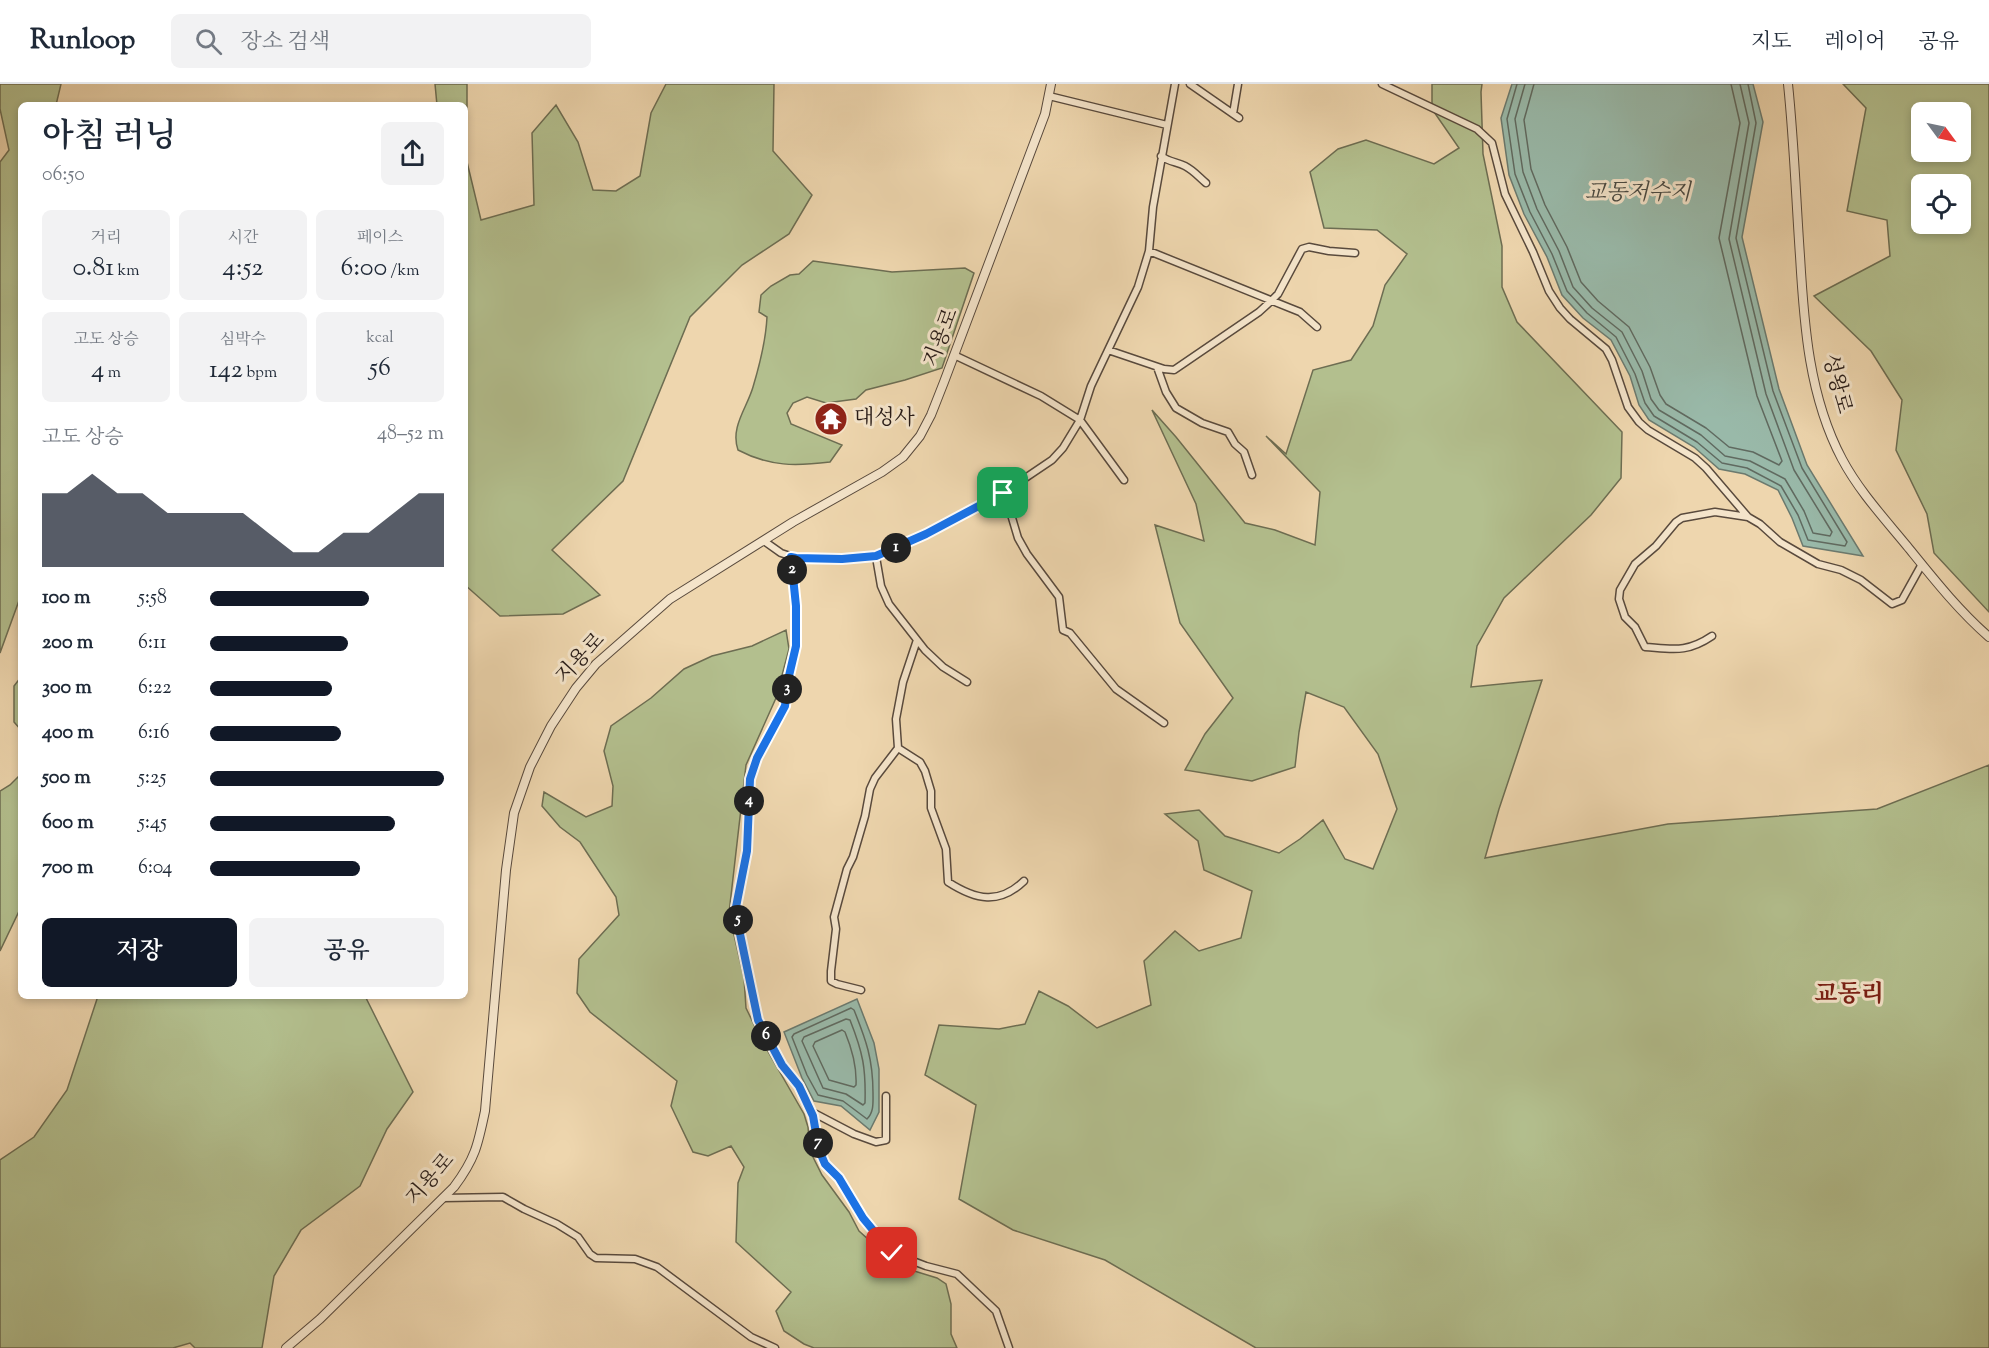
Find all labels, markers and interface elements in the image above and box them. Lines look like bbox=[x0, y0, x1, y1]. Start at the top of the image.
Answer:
search box bbox=[171, 14, 591, 68]
text: Runloop bbox=[30, 21, 135, 61]
icon: search bbox=[192, 25, 225, 58]
text: 장소 검색 bbox=[240, 27, 330, 59]
text: 지도 bbox=[1751, 28, 1792, 58]
text: 레이어 bbox=[1825, 28, 1885, 58]
text: 공유 bbox=[1918, 28, 1959, 58]
north arrow bbox=[1911, 102, 1971, 162]
map controls bbox=[1911, 102, 1971, 234]
text: 아침 러닝 bbox=[42, 114, 177, 162]
button: share bbox=[381, 122, 444, 185]
text: 06:50 bbox=[42, 161, 85, 190]
button: locate bbox=[1911, 174, 1971, 234]
water label: 교동저수지 bbox=[1585, 178, 1693, 210]
text: 거리 bbox=[91, 227, 121, 250]
text: 시간 bbox=[228, 227, 258, 250]
text: 페이스 bbox=[357, 227, 403, 250]
text: 0.81 bbox=[73, 250, 114, 287]
text: 4:52 bbox=[223, 250, 263, 287]
text: 6:00 bbox=[340, 250, 387, 287]
text: km bbox=[114, 260, 139, 283]
text: /km bbox=[387, 260, 420, 283]
street label: 지용로 bbox=[917, 304, 967, 372]
text: kcal bbox=[366, 327, 394, 350]
text: 고도 상승 bbox=[73, 329, 139, 352]
text: 심박수 bbox=[220, 329, 266, 352]
text: 56 bbox=[369, 350, 391, 387]
street label: 성왕로 bbox=[1814, 351, 1858, 417]
text: 4 bbox=[91, 352, 104, 389]
text: 142 bbox=[209, 352, 243, 389]
text: m bbox=[104, 362, 121, 385]
text: bpm bbox=[243, 362, 277, 385]
temple icon: 대성사 bbox=[813, 401, 849, 437]
place label: 대성사 bbox=[854, 404, 916, 434]
text: 48–52 m bbox=[377, 420, 444, 449]
text: 고도 상승 bbox=[42, 424, 124, 453]
pin bbox=[977, 467, 1028, 518]
icon: arrive bbox=[986, 476, 1019, 509]
pin: 1 bbox=[881, 533, 911, 563]
text: 1 bbox=[893, 536, 899, 559]
pin: 2 bbox=[777, 555, 807, 585]
text: 2 bbox=[788, 558, 796, 581]
text: 100 m bbox=[42, 584, 91, 613]
text: 5:58 bbox=[138, 584, 167, 613]
street label: 지용로 bbox=[549, 627, 613, 691]
text: 200 m bbox=[42, 629, 93, 658]
text: 6:11 bbox=[138, 629, 167, 658]
text: 300 m bbox=[42, 674, 92, 703]
text: 6:22 bbox=[138, 674, 172, 703]
pin: 3 bbox=[772, 674, 802, 704]
text: 3 bbox=[784, 677, 790, 700]
text: 400 m bbox=[42, 719, 94, 748]
text: 6:16 bbox=[138, 719, 170, 748]
text: 500 m bbox=[42, 764, 91, 793]
text: 5:25 bbox=[138, 764, 166, 793]
pin: 4 bbox=[734, 786, 764, 816]
text: 4 bbox=[745, 789, 753, 812]
text: 600 m bbox=[42, 809, 94, 838]
text: 5:45 bbox=[138, 809, 167, 838]
text: 700 m bbox=[42, 854, 94, 883]
text: 6:04 bbox=[138, 854, 172, 883]
pin: 5 bbox=[723, 905, 753, 935]
text: 5 bbox=[735, 908, 741, 931]
button: 저장 bbox=[42, 918, 237, 987]
button: 공유 bbox=[249, 918, 444, 987]
district label: 교동리 bbox=[1814, 978, 1884, 1012]
pin: 6 bbox=[751, 1021, 781, 1051]
text: 6 bbox=[762, 1024, 770, 1047]
pin: 7 bbox=[803, 1128, 833, 1158]
text: 7 bbox=[814, 1131, 822, 1154]
street label: 지용로 bbox=[400, 1147, 462, 1213]
pin bbox=[866, 1227, 917, 1278]
icon: check bbox=[875, 1236, 908, 1269]

